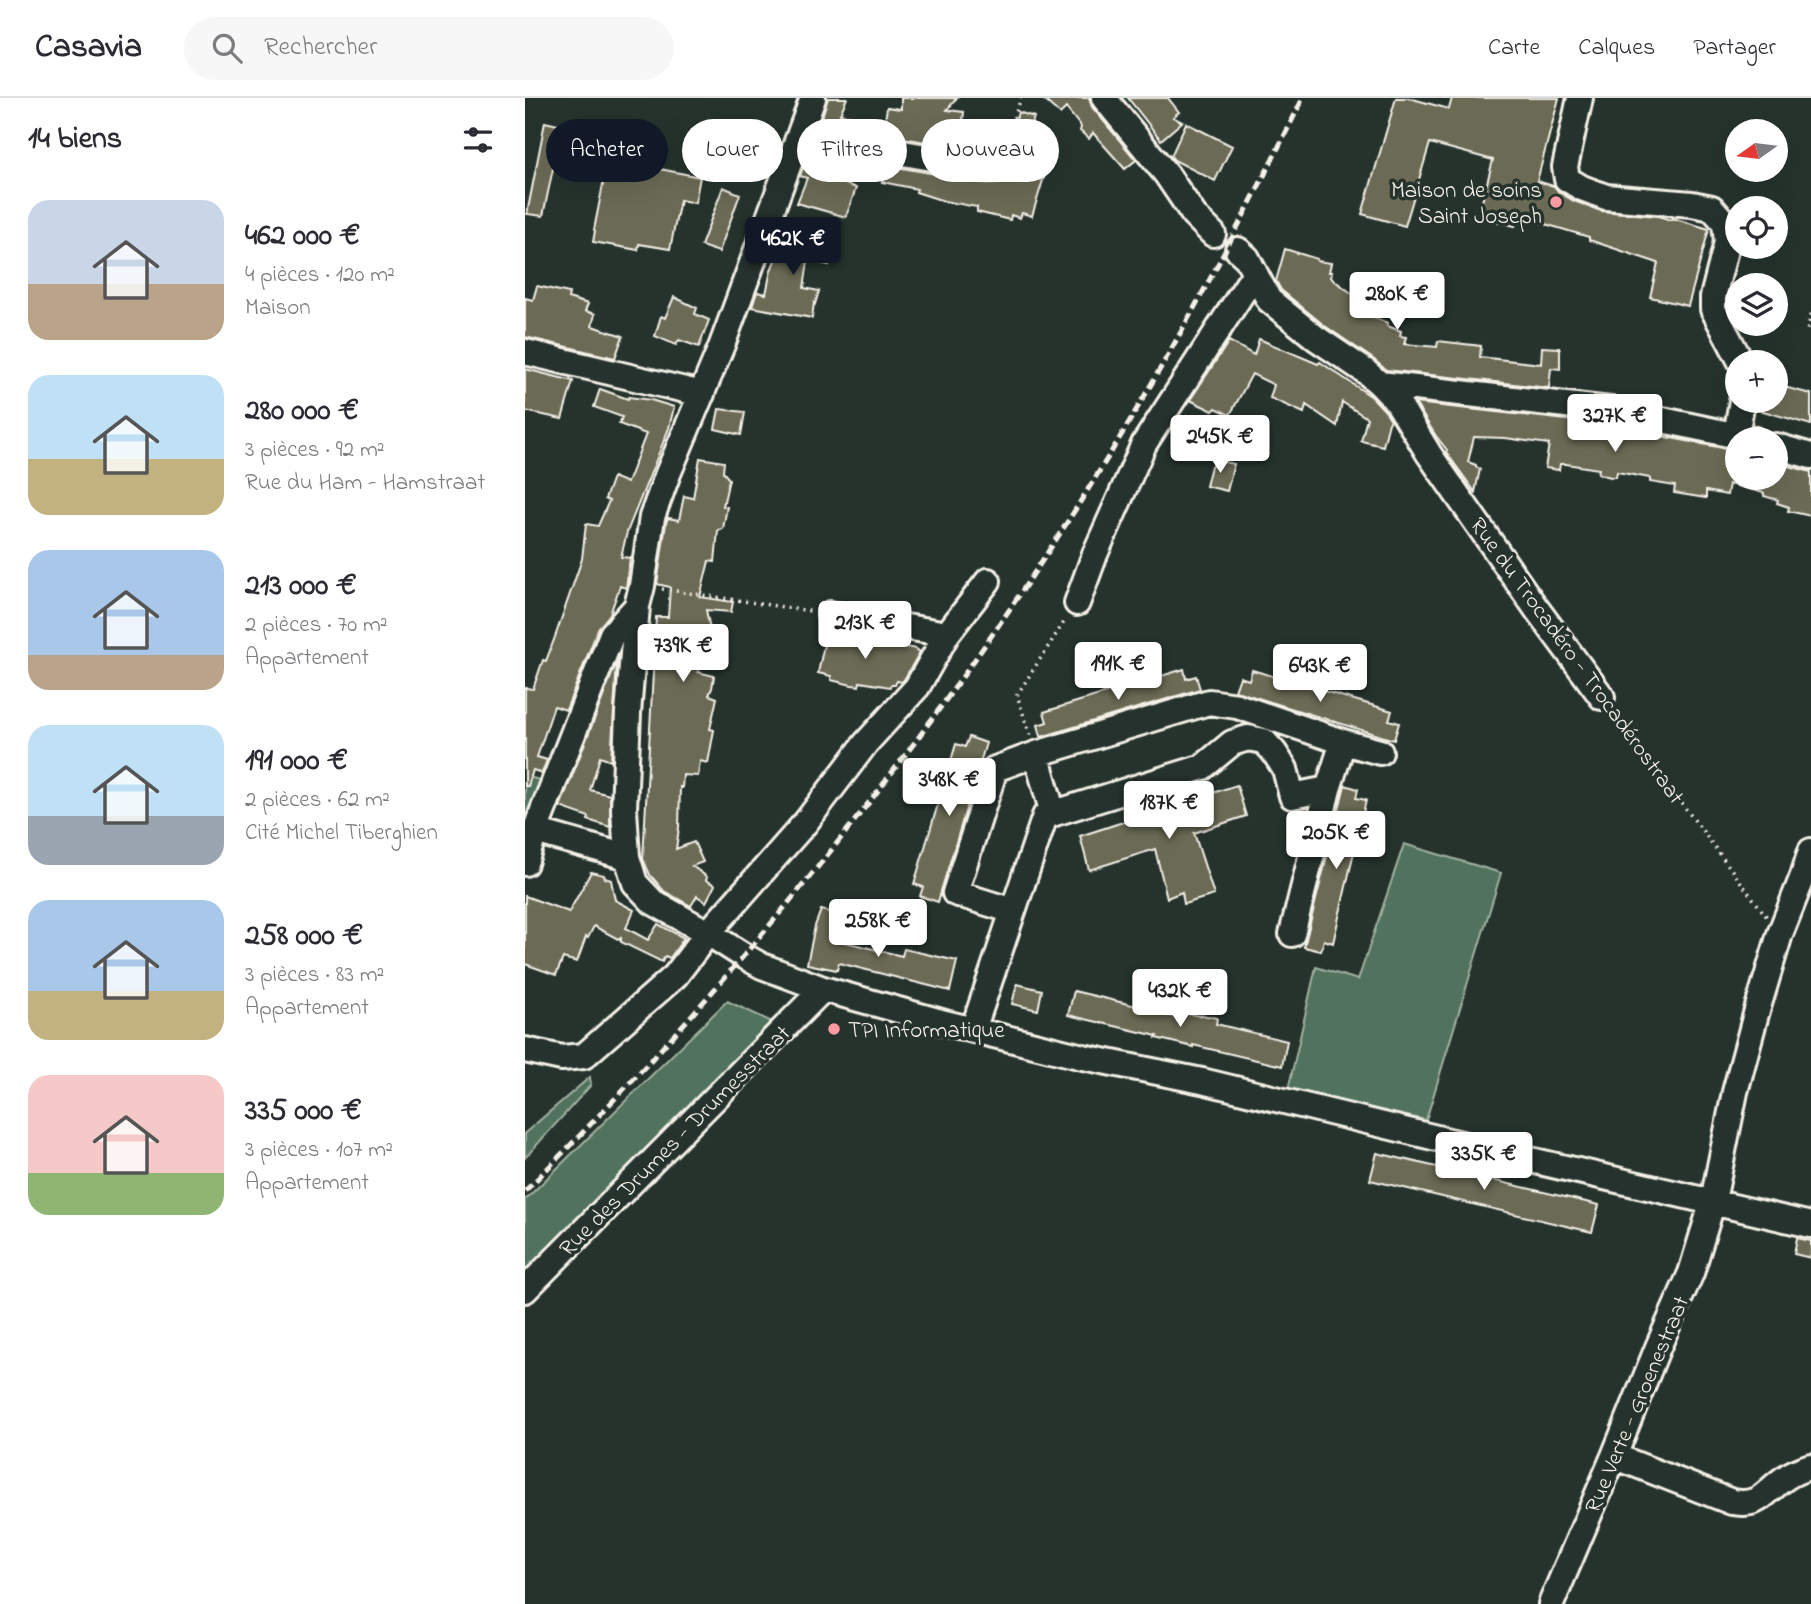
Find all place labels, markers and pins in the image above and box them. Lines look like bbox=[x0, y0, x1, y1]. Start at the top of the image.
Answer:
place label: Maison de soins Saint Joseph bbox=[1391, 175, 1542, 234]
marker: Maison de soins Saint Joseph bbox=[1548, 194, 1564, 210]
pin: 462K € bbox=[736, 218, 850, 277]
pin: 280K € bbox=[1340, 272, 1454, 332]
pin: 327K € bbox=[1558, 394, 1672, 454]
pin: 245K € bbox=[1163, 416, 1277, 475]
pin: 213K € bbox=[808, 602, 922, 661]
pin: 739K € bbox=[626, 624, 740, 684]
pin: 191K € bbox=[1061, 642, 1175, 702]
pin: 643K € bbox=[1263, 644, 1377, 704]
pin: 348K € bbox=[892, 758, 1006, 818]
pin: 187K € bbox=[1112, 782, 1226, 841]
pin: 205K € bbox=[1279, 812, 1393, 871]
pin: 258K € bbox=[821, 900, 935, 959]
pin: 432K € bbox=[1123, 970, 1237, 1029]
place label: TPI Informatique bbox=[848, 1015, 1005, 1048]
marker: TPI Informatique bbox=[826, 1021, 842, 1037]
pin: 335K € bbox=[1427, 1132, 1541, 1192]

